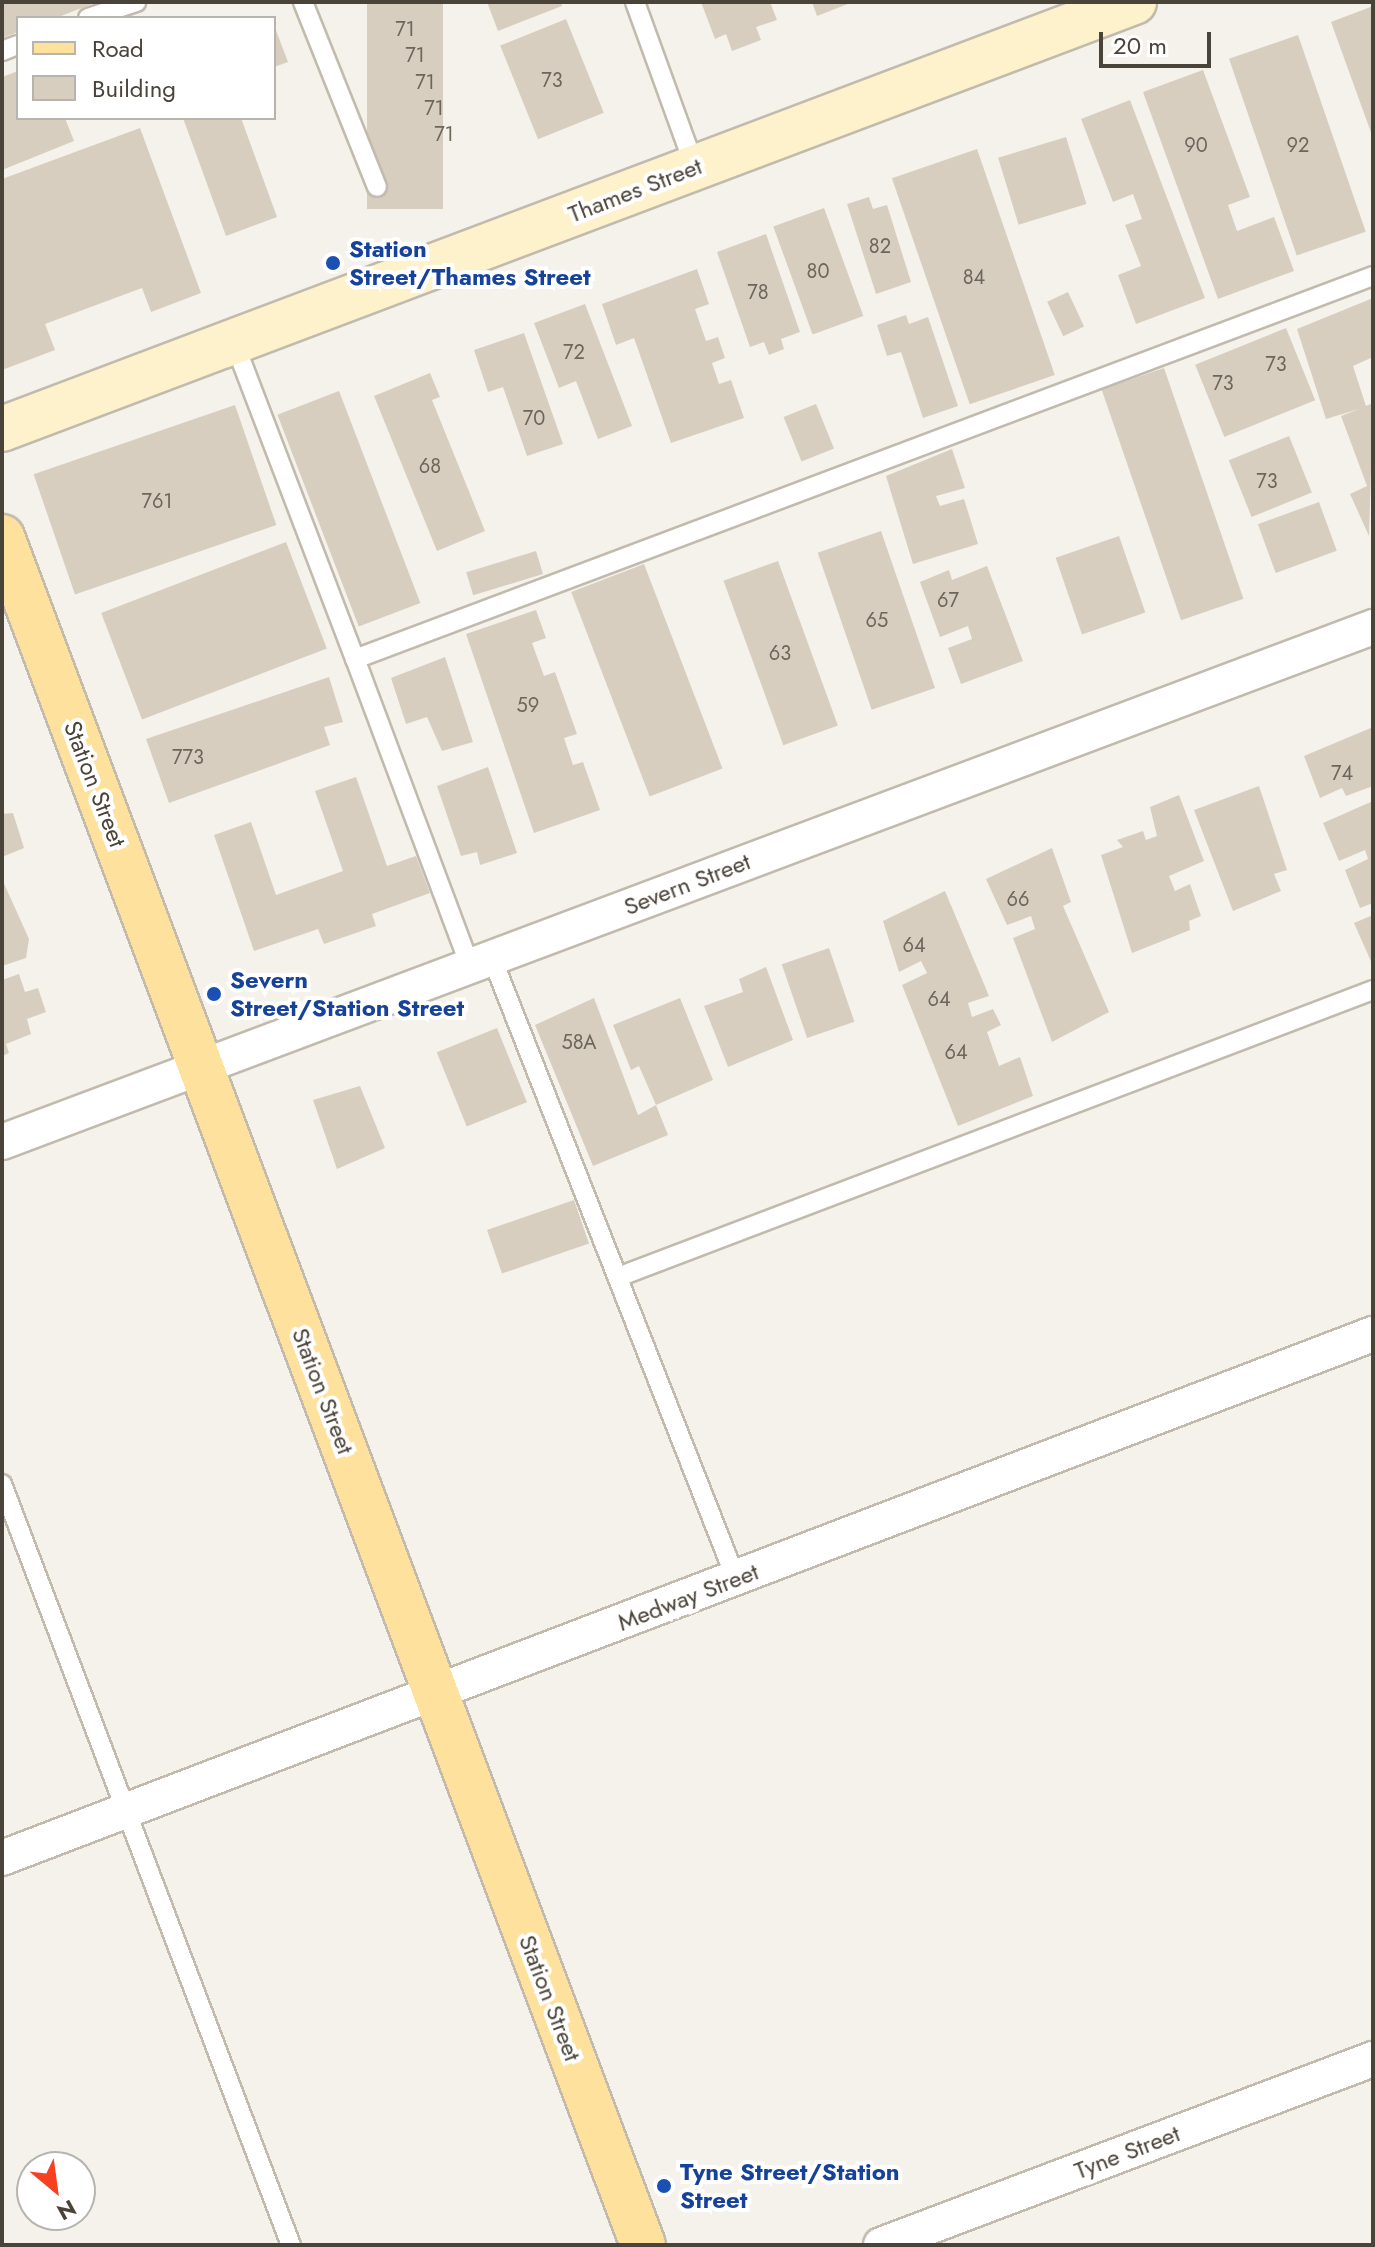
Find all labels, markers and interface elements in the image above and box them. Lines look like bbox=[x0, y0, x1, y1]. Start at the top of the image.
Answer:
legend bbox=[16, 16, 276, 120]
scale bar bbox=[1103, 16, 1215, 66]
house number: 71 bbox=[395, 17, 415, 41]
text: 20 m bbox=[1113, 28, 1167, 63]
text: Road bbox=[92, 31, 144, 66]
house number: 71 bbox=[405, 43, 425, 67]
house number: 73 bbox=[541, 68, 563, 92]
house number: 71 bbox=[415, 70, 435, 94]
text: Building bbox=[92, 71, 176, 106]
house number: 71 bbox=[424, 96, 444, 120]
house number: 71 bbox=[434, 122, 454, 146]
house number: 90 bbox=[1184, 133, 1208, 157]
house number: 92 bbox=[1287, 133, 1309, 157]
street label: Thames Street bbox=[564, 151, 706, 229]
house number: 82 bbox=[869, 234, 891, 258]
place label: Station Street/Thames Street bbox=[349, 235, 591, 291]
marker: Station Street/Thames Street bbox=[324, 254, 342, 272]
house number: 80 bbox=[807, 259, 829, 283]
house number: 84 bbox=[963, 265, 985, 289]
house number: 78 bbox=[747, 280, 769, 304]
house number: 72 bbox=[563, 340, 585, 364]
house number: 73 bbox=[1265, 352, 1287, 376]
house number: 73 bbox=[1212, 371, 1234, 395]
house number: 70 bbox=[523, 406, 545, 430]
house number: 68 bbox=[419, 454, 441, 478]
house number: 73 bbox=[1256, 469, 1278, 493]
house number: 761 bbox=[141, 489, 173, 513]
house number: 67 bbox=[937, 588, 959, 612]
house number: 65 bbox=[866, 608, 888, 632]
house number: 63 bbox=[769, 641, 791, 665]
house number: 59 bbox=[517, 693, 539, 717]
street label: Station Street bbox=[58, 717, 132, 851]
house number: 773 bbox=[172, 745, 204, 769]
house number: 74 bbox=[1331, 761, 1353, 785]
street label: Severn Street bbox=[620, 847, 754, 921]
house number: 66 bbox=[1006, 887, 1030, 911]
house number: 64 bbox=[902, 933, 926, 957]
place label: Severn Street/Station Street bbox=[230, 966, 464, 1022]
marker: Severn Street/Station Street bbox=[205, 985, 223, 1003]
house number: 64 bbox=[927, 987, 951, 1011]
house number: 58A bbox=[561, 1030, 597, 1054]
house number: 64 bbox=[944, 1040, 968, 1064]
street label: Station Street bbox=[286, 1324, 360, 1458]
street label: Medway Street bbox=[614, 1557, 762, 1637]
street label: Station Street bbox=[513, 1931, 587, 2065]
street label: Tyne Street bbox=[1070, 2119, 1184, 2185]
north arrow bbox=[16, 2151, 96, 2231]
place label: Tyne Street/Station Street bbox=[680, 2158, 900, 2214]
marker: Tyne Street/Station Street bbox=[655, 2177, 673, 2195]
text: N bbox=[51, 2192, 82, 2228]

